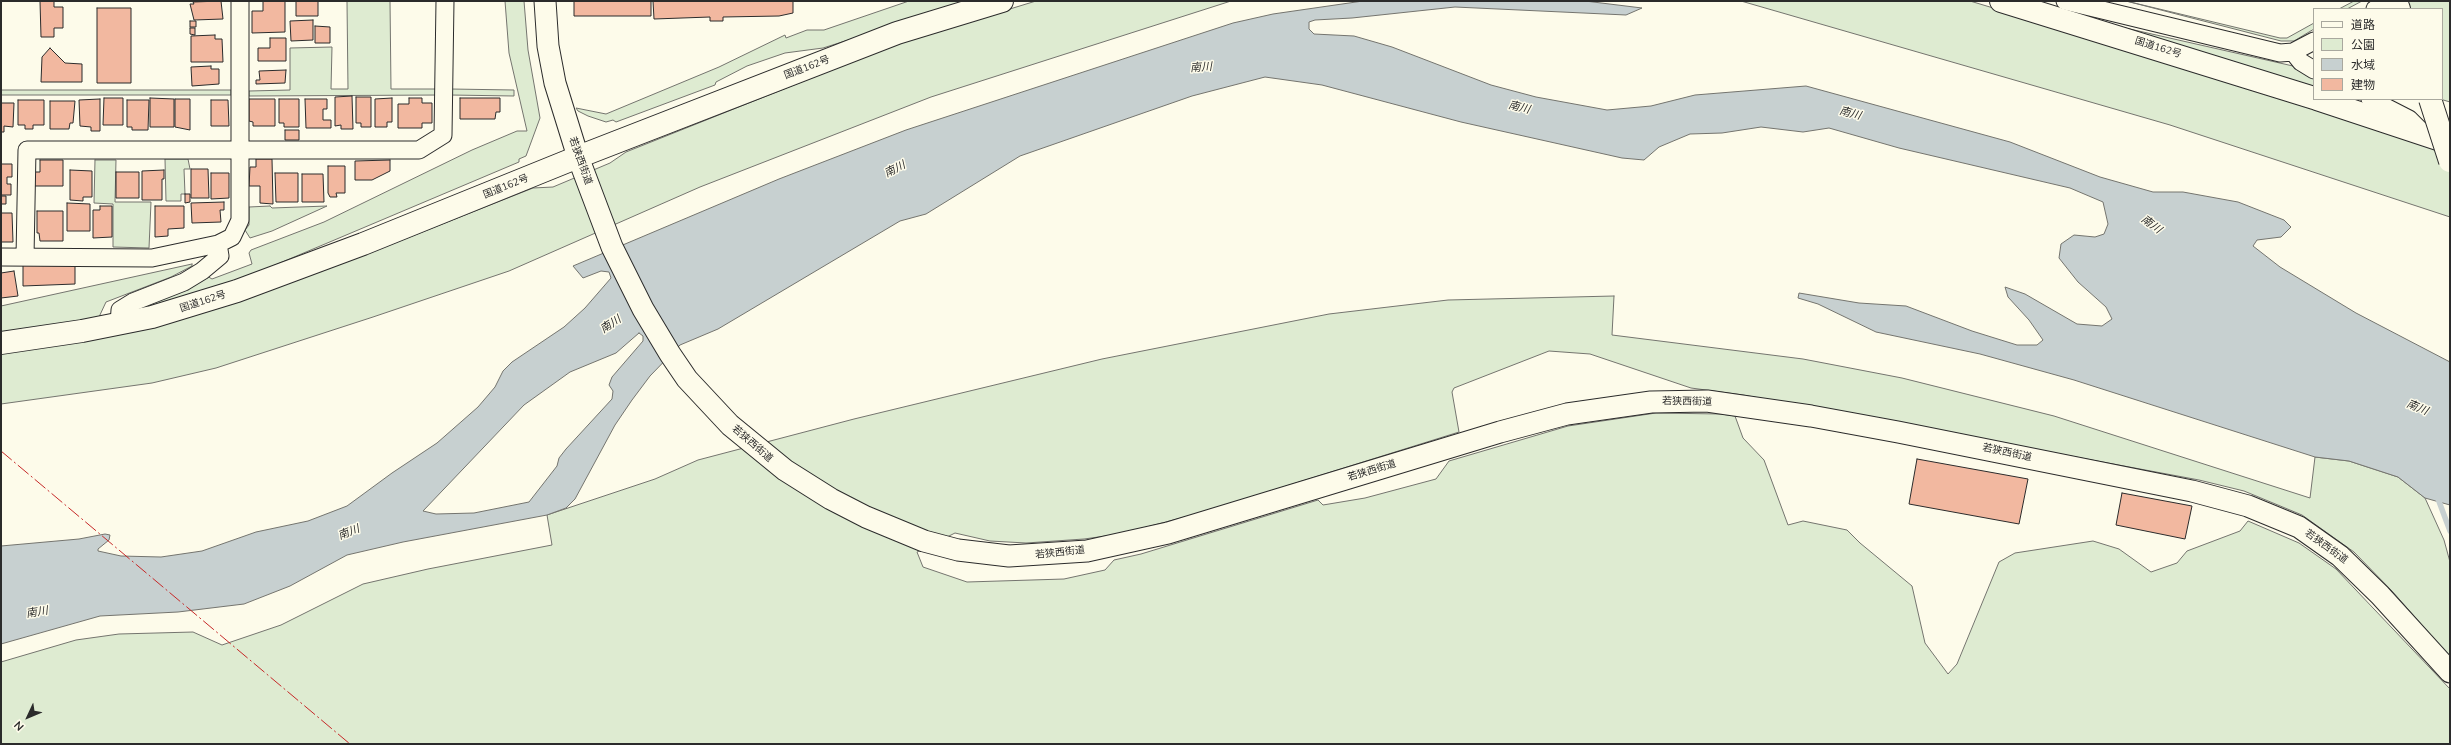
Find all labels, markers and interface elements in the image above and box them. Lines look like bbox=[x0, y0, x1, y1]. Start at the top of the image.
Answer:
legend bbox=[2313, 8, 2443, 100]
text: 道路 bbox=[2351, 17, 2375, 33]
street label: 国道162号 bbox=[2133, 35, 2183, 61]
text: 公園 bbox=[2351, 37, 2375, 53]
street label: 国道162号 bbox=[782, 54, 832, 82]
text: 水域 bbox=[2351, 57, 2375, 73]
water label: 南川 bbox=[1190, 61, 1212, 75]
text: 建物 bbox=[2351, 77, 2375, 93]
water label: 南川 bbox=[1507, 99, 1531, 117]
water label: 南川 bbox=[1838, 105, 1862, 123]
street label: 若狭西街道 bbox=[566, 135, 594, 187]
water label: 南川 bbox=[882, 159, 908, 181]
street label: 国道162号 bbox=[481, 172, 531, 202]
water label: 南川 bbox=[2138, 213, 2164, 237]
street label: 国道162号 bbox=[178, 289, 228, 315]
water label: 南川 bbox=[598, 313, 624, 337]
street label: 若狭西街道 bbox=[1662, 396, 1712, 408]
water label: 南川 bbox=[2404, 398, 2430, 418]
street label: 若狭西街道 bbox=[729, 423, 775, 465]
street label: 若狭西街道 bbox=[1981, 442, 2033, 464]
street label: 若狭西街道 bbox=[1346, 458, 1398, 484]
water label: 南川 bbox=[336, 523, 362, 543]
street label: 若狭西街道 bbox=[2302, 527, 2350, 567]
street label: 若狭西街道 bbox=[1035, 544, 1085, 562]
water label: 南川 bbox=[25, 605, 49, 621]
north arrow bbox=[8, 697, 48, 737]
text: N bbox=[11, 718, 27, 734]

